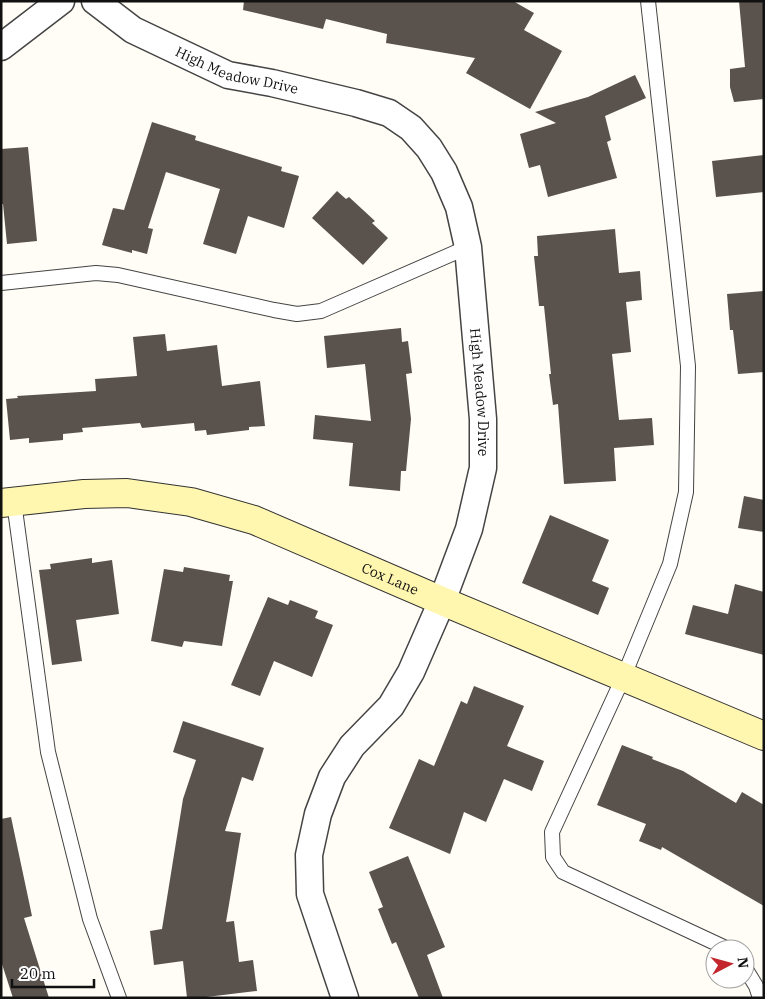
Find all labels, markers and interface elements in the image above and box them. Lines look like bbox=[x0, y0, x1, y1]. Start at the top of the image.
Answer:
street label: High Meadow Drive bbox=[173, 42, 300, 98]
street label: High Meadow Drive bbox=[466, 327, 492, 456]
street label: Cox Lane bbox=[359, 559, 421, 599]
north arrow bbox=[705, 939, 755, 989]
scale bar bbox=[12, 956, 95, 988]
text: N bbox=[733, 956, 752, 969]
text: 20 m bbox=[20, 964, 56, 983]

